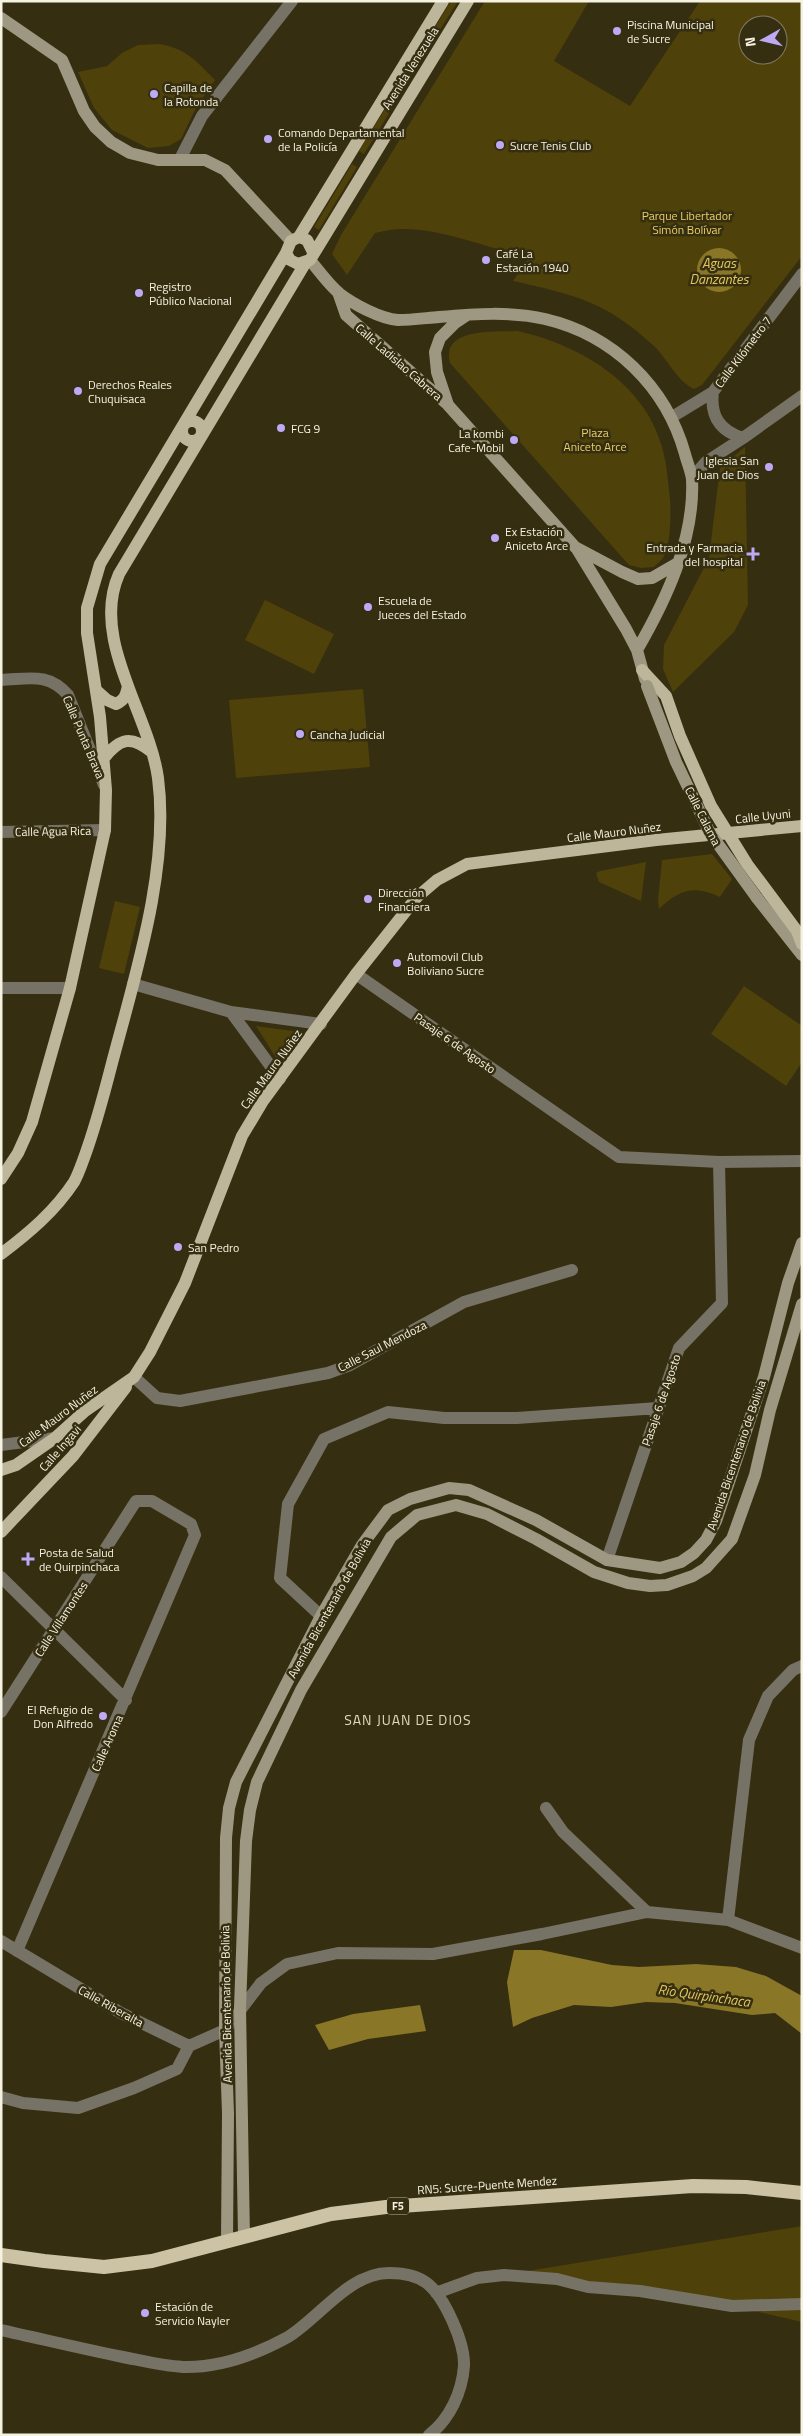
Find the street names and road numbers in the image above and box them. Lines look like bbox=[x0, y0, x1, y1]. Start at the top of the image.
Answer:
street label: Avenida Venezuela bbox=[377, 23, 443, 113]
street label: Calle Kilómetro 7 bbox=[710, 312, 776, 392]
street label: Calle Ladislao Cabrera bbox=[351, 319, 447, 405]
street label: Calle Punta Brava bbox=[58, 692, 110, 782]
street label: Calle Calama bbox=[680, 783, 726, 849]
street label: Calle Uyuni bbox=[734, 804, 792, 828]
street label: Calle Mauro Nuñez bbox=[566, 817, 662, 847]
street label: Calle Agua Rica bbox=[15, 821, 91, 841]
street label: Pasaje 6 de Agosto bbox=[410, 1008, 500, 1078]
street label: Calle Mauro Nuñez bbox=[235, 1025, 307, 1113]
street label: Calle Saul Mendoza bbox=[334, 1315, 430, 1377]
street label: Pasaje 6 de Agosto bbox=[636, 1351, 686, 1449]
street label: Avenida Bicentenario de Bolivia bbox=[701, 1377, 771, 1533]
street label: Calle Mauro Nuñez bbox=[14, 1380, 102, 1452]
street label: Calle Ingavi bbox=[34, 1420, 86, 1476]
street label: Avenida Bicentenario de Bolivia bbox=[283, 1535, 375, 1681]
street label: Calle Villamontes bbox=[29, 1577, 93, 1660]
street label: Calle Aroma bbox=[86, 1712, 128, 1774]
street label: Avenida Bicentenario de Bolivia bbox=[215, 1925, 237, 2083]
street label: Calle Riberalta bbox=[75, 1980, 147, 2032]
street label: RN5: Sucre-Puente Mendez bbox=[416, 2171, 558, 2199]
road number: F5 bbox=[387, 2198, 409, 2214]

